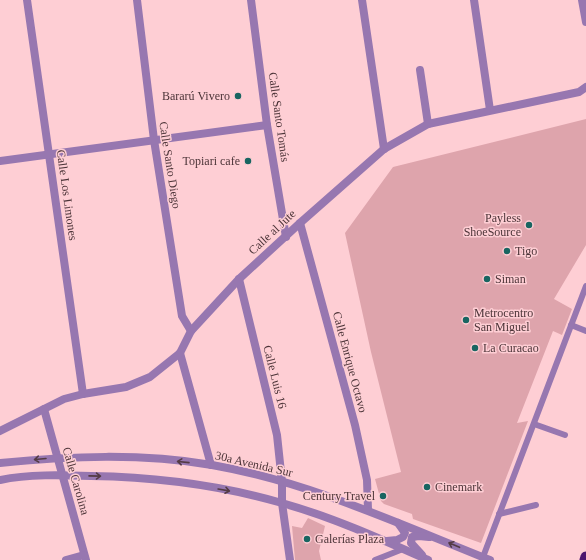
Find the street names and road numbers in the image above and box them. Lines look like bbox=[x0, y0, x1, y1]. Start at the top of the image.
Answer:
street label: Calle Santo Tomás bbox=[266, 71, 292, 163]
street label: Calle Santo Diego bbox=[156, 120, 184, 210]
street label: Calle Los Limones bbox=[54, 149, 80, 242]
street label: Calle al Jute bbox=[246, 207, 298, 257]
street label: Calle Enrique Octavo bbox=[330, 310, 370, 414]
street label: Calle Luis 16 bbox=[260, 344, 290, 410]
street label: Calle Carolina bbox=[60, 446, 93, 517]
street label: 30a Avenida Sur bbox=[214, 448, 294, 480]

